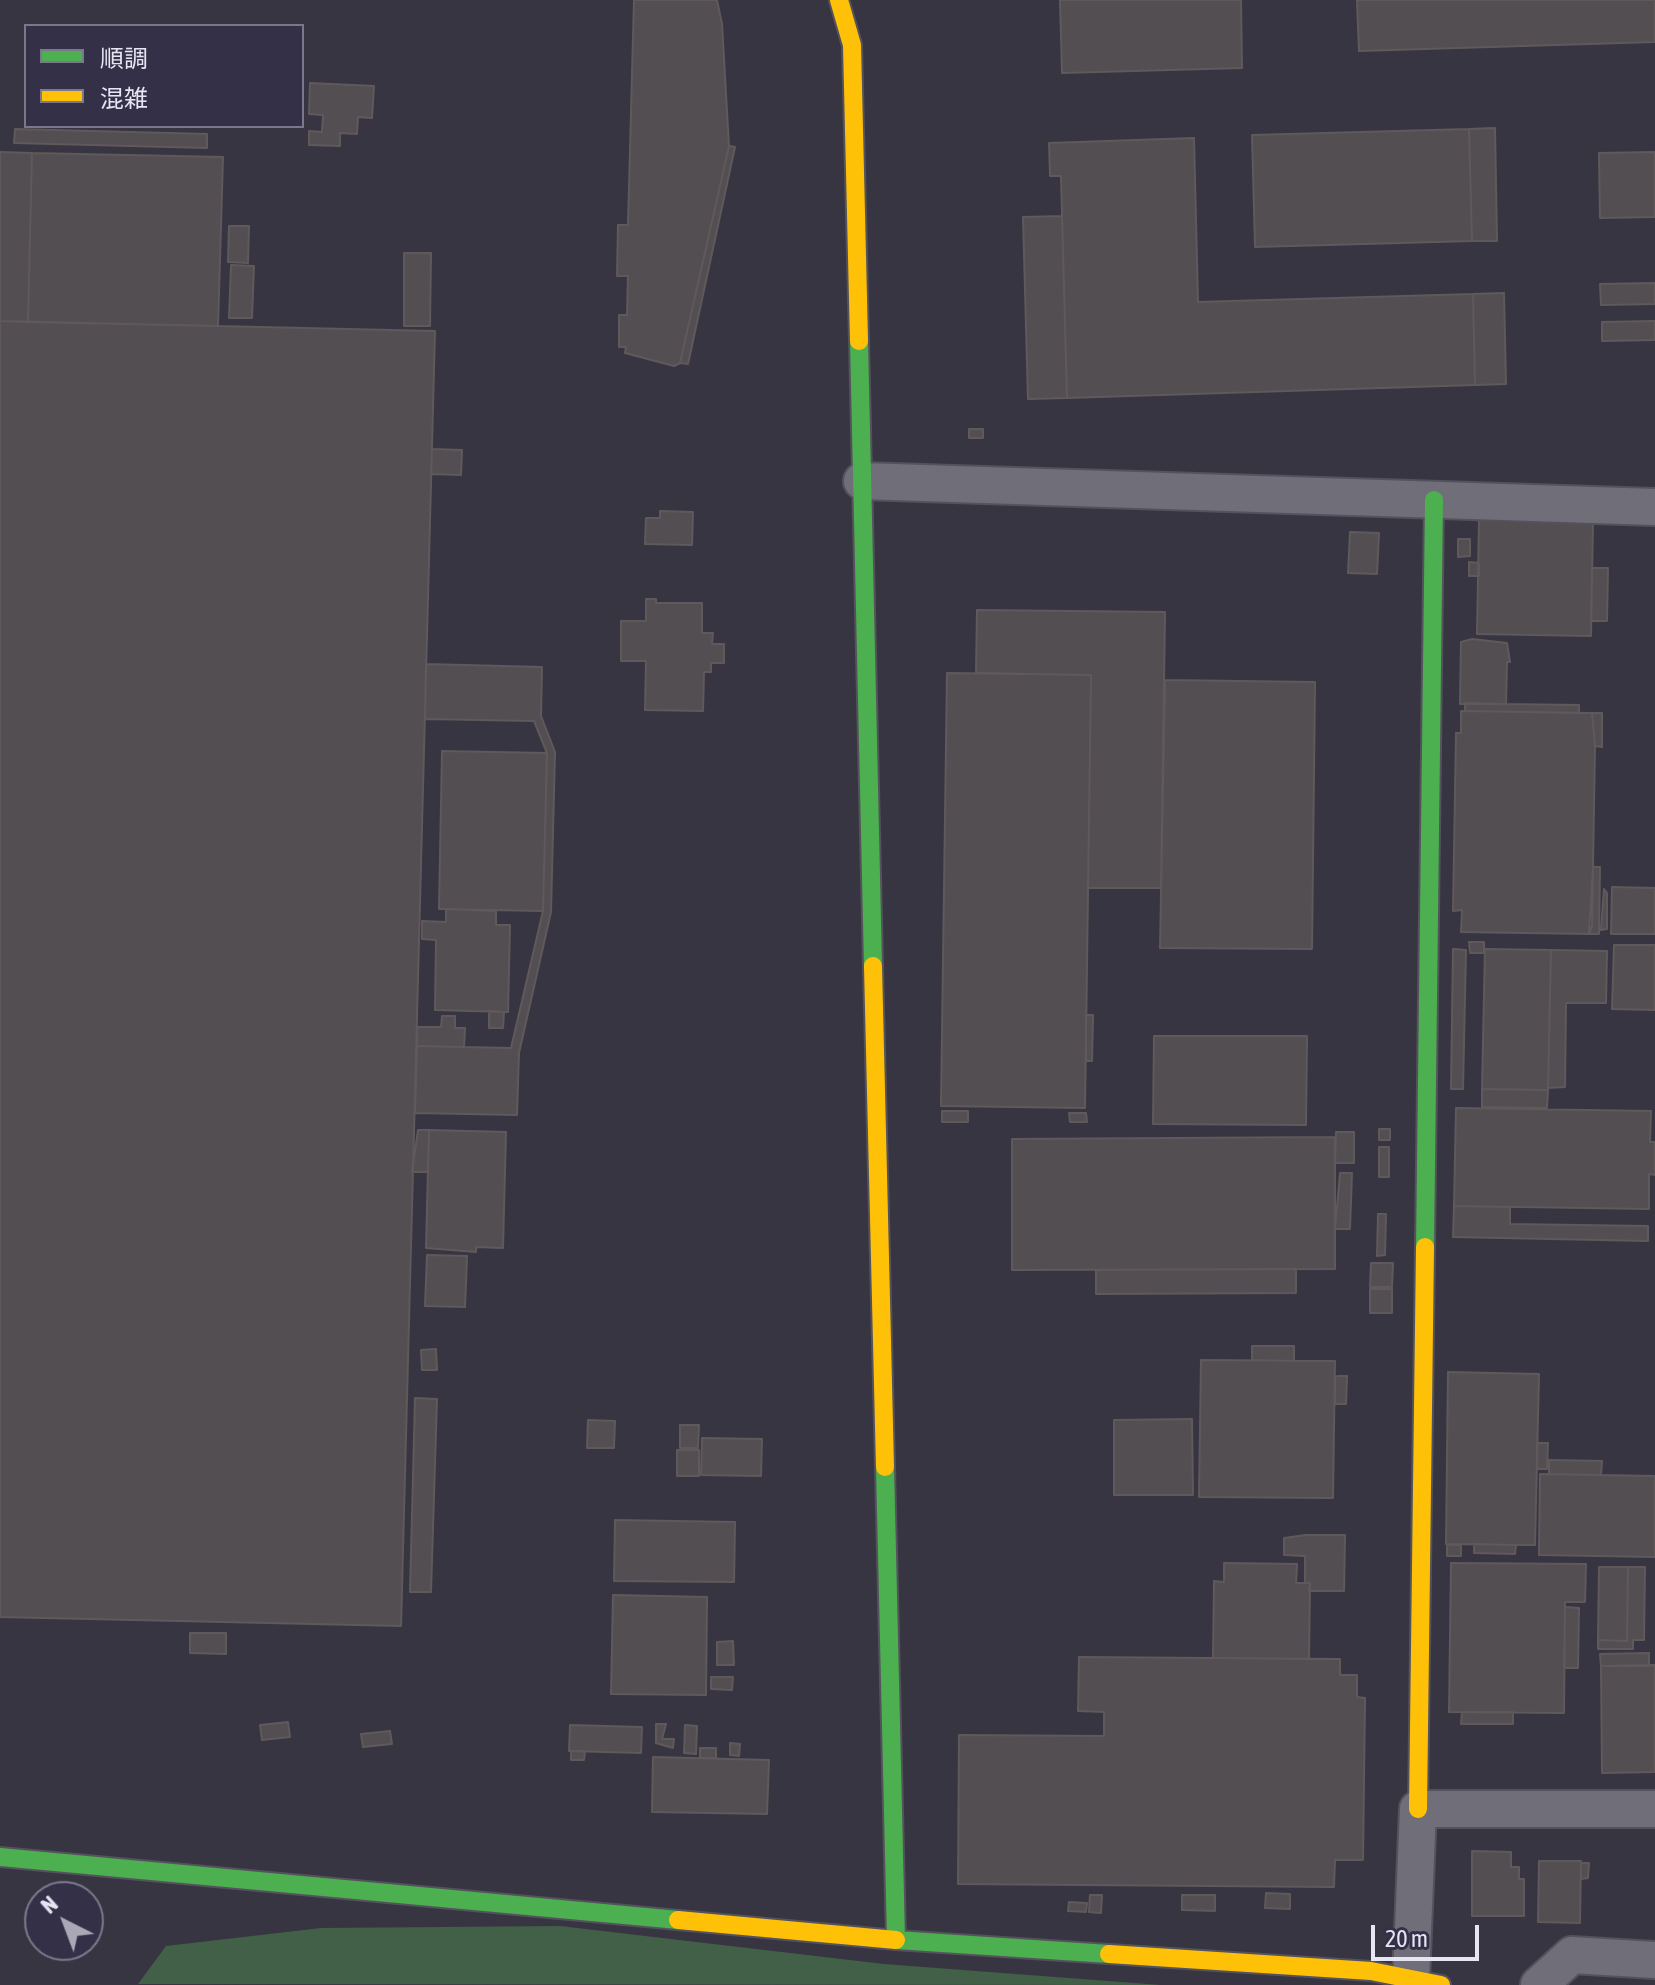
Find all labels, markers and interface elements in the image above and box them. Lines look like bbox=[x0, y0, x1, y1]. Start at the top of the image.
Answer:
legend bbox=[24, 24, 304, 128]
text: 順調 bbox=[100, 45, 148, 72]
text: 混雑 bbox=[100, 85, 148, 112]
north arrow bbox=[24, 1881, 104, 1961]
text: N bbox=[36, 1891, 63, 1919]
scale bar bbox=[1375, 1909, 1483, 1959]
text: 20 m bbox=[1385, 1925, 1428, 1952]

